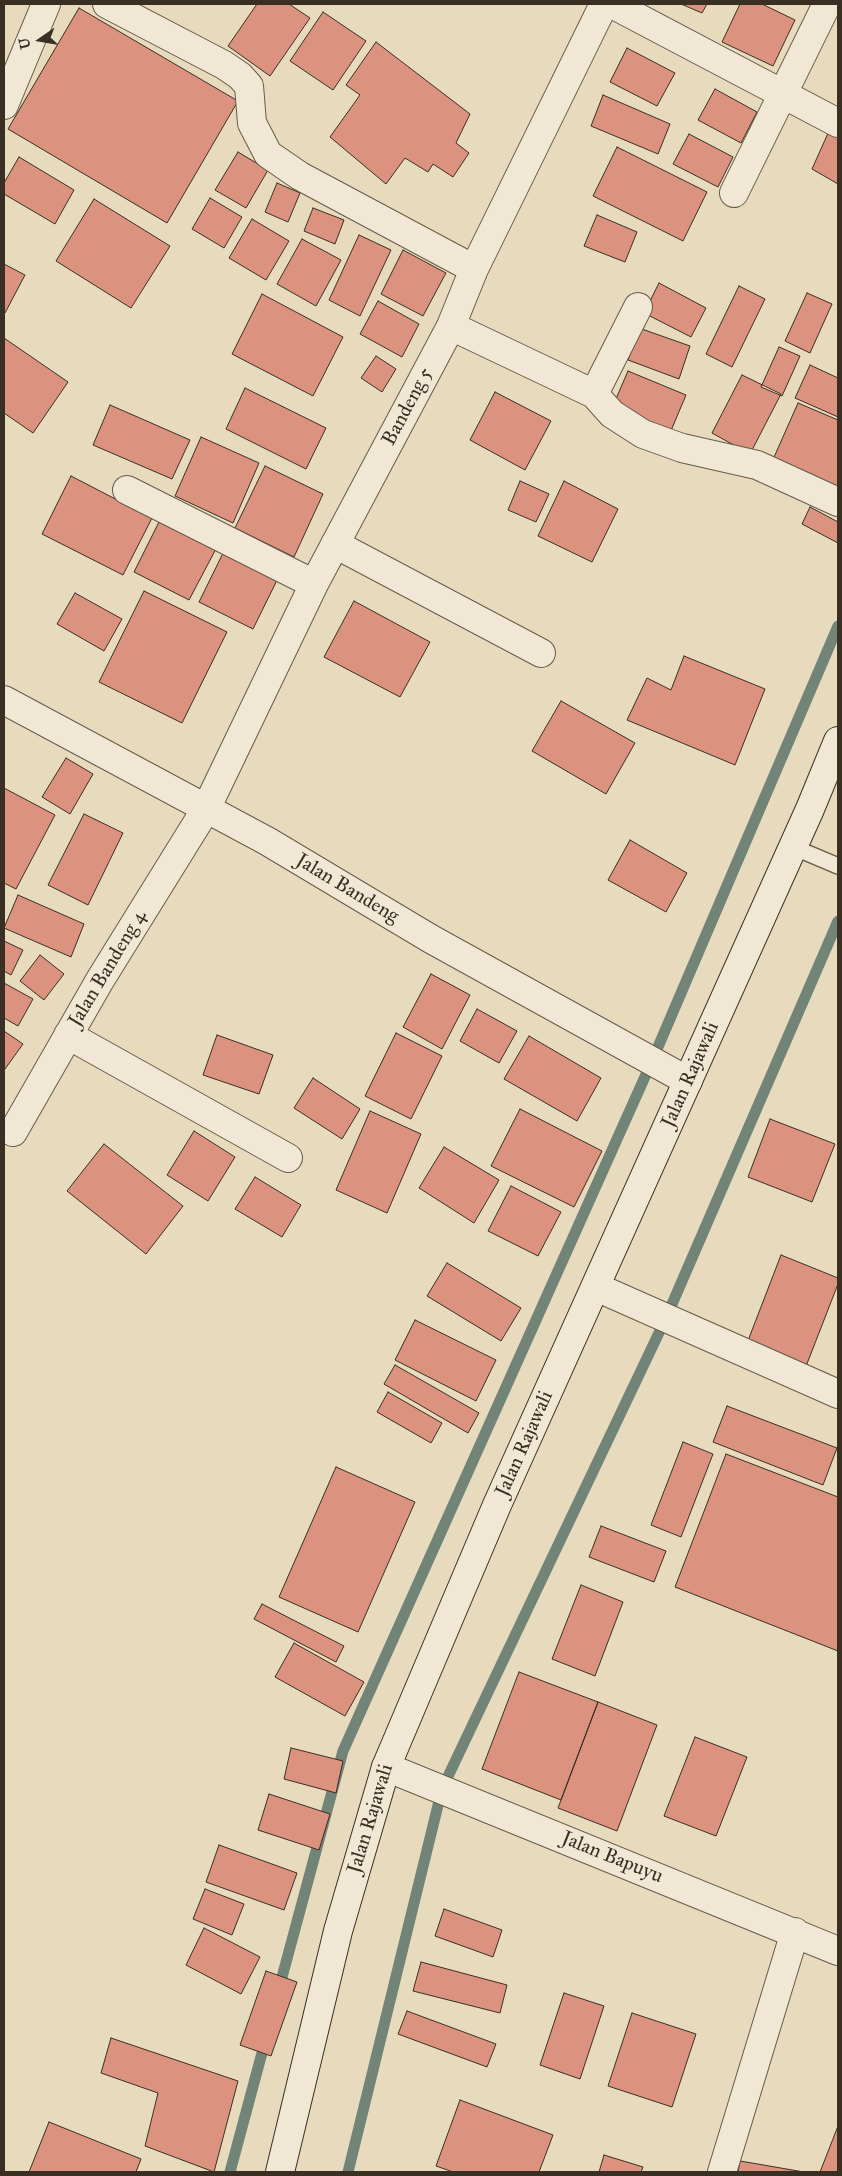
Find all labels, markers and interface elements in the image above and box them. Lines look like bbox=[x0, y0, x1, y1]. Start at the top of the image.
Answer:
north arrow bbox=[15, 15, 65, 65]
text: U bbox=[15, 36, 34, 51]
street label: Bandeng 5 bbox=[378, 364, 438, 450]
street label: Jalan Bandeng bbox=[291, 849, 403, 929]
street label: Jalan Bandeng 4 bbox=[64, 906, 152, 1032]
street label: Jalan Rajawali bbox=[657, 1018, 725, 1132]
street label: Jalan Rajawali bbox=[491, 1387, 559, 1501]
street label: Jalan Rajawali bbox=[343, 1761, 399, 1877]
street label: Jalan Bapuyu bbox=[558, 1827, 666, 1889]

